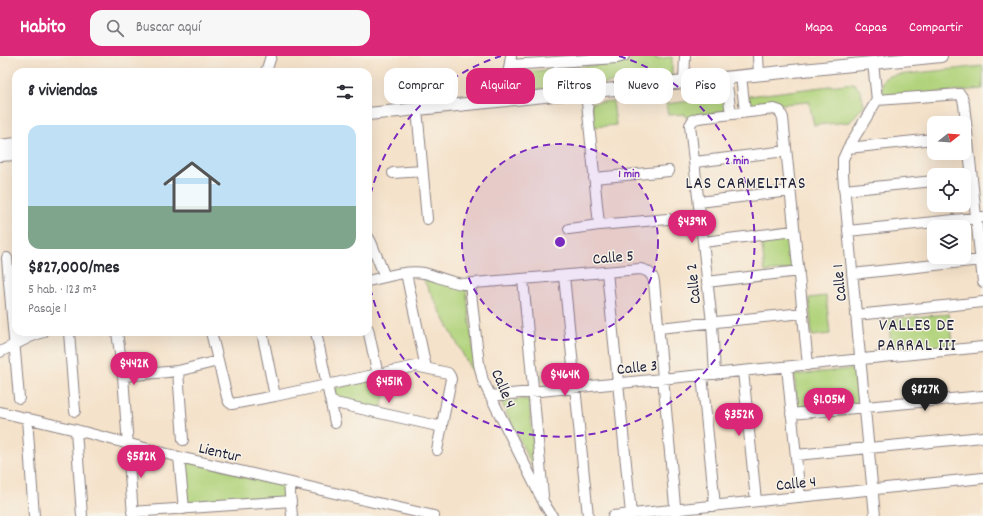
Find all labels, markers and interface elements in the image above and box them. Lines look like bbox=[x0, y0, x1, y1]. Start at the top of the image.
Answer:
search box bbox=[90, 10, 370, 46]
text: Habito bbox=[20, 15, 66, 42]
icon: search bbox=[104, 17, 126, 39]
text: Buscar aquí bbox=[136, 17, 201, 39]
text: Mapa bbox=[805, 18, 833, 38]
text: Capas bbox=[855, 18, 887, 38]
text: Compartir bbox=[909, 18, 963, 38]
chip: Comprar bbox=[384, 68, 458, 104]
chip: Alquilar bbox=[466, 68, 535, 104]
chip: Filtros bbox=[543, 68, 606, 104]
chip: Nuevo bbox=[614, 68, 673, 104]
chip: Piso bbox=[681, 68, 730, 104]
text: 8 viviendas bbox=[28, 80, 98, 104]
icon: filters bbox=[334, 81, 356, 103]
north arrow bbox=[927, 116, 971, 160]
map controls bbox=[927, 116, 971, 264]
icon: home bbox=[156, 151, 228, 223]
text: 2 min bbox=[725, 153, 749, 170]
text: 1 min bbox=[618, 166, 640, 183]
button: locate bbox=[927, 168, 971, 212]
district label: LAS CARMELITAS bbox=[685, 173, 807, 197]
pin: $439K bbox=[664, 210, 720, 244]
text: $439K bbox=[677, 213, 707, 232]
button: layers bbox=[927, 220, 971, 264]
centre of rings bbox=[553, 235, 567, 249]
street label: Calle 5 bbox=[592, 245, 635, 272]
text: $827,000/mes bbox=[28, 257, 120, 281]
street label: Calle 2 bbox=[681, 262, 708, 305]
street label: Calle 1 bbox=[827, 263, 854, 302]
text: 5 hab. · 123 m² bbox=[28, 281, 97, 300]
text: Pasaje 1 bbox=[28, 300, 67, 319]
district label: VALLES DE PARRAL III bbox=[877, 315, 957, 359]
pin: $442K bbox=[106, 352, 162, 386]
text: $442K bbox=[119, 355, 149, 374]
street label: Calle 3 bbox=[616, 355, 659, 382]
pin: $464K bbox=[537, 363, 593, 397]
street label: Calle 4 bbox=[484, 366, 521, 412]
text: $464K bbox=[550, 366, 580, 385]
pin: $451K bbox=[361, 370, 417, 404]
text: $451K bbox=[376, 373, 402, 392]
pin: $827K bbox=[897, 378, 953, 412]
text: $827K bbox=[911, 381, 939, 400]
pin: $1.05M bbox=[796, 388, 862, 422]
text: $1.05M bbox=[813, 391, 845, 410]
pin: $352K bbox=[711, 403, 767, 437]
text: $352K bbox=[724, 406, 754, 425]
street label: Lientur bbox=[196, 437, 243, 469]
pin: $582K bbox=[113, 445, 169, 479]
text: $582K bbox=[126, 448, 156, 467]
street label: Calle 4 bbox=[775, 471, 818, 498]

